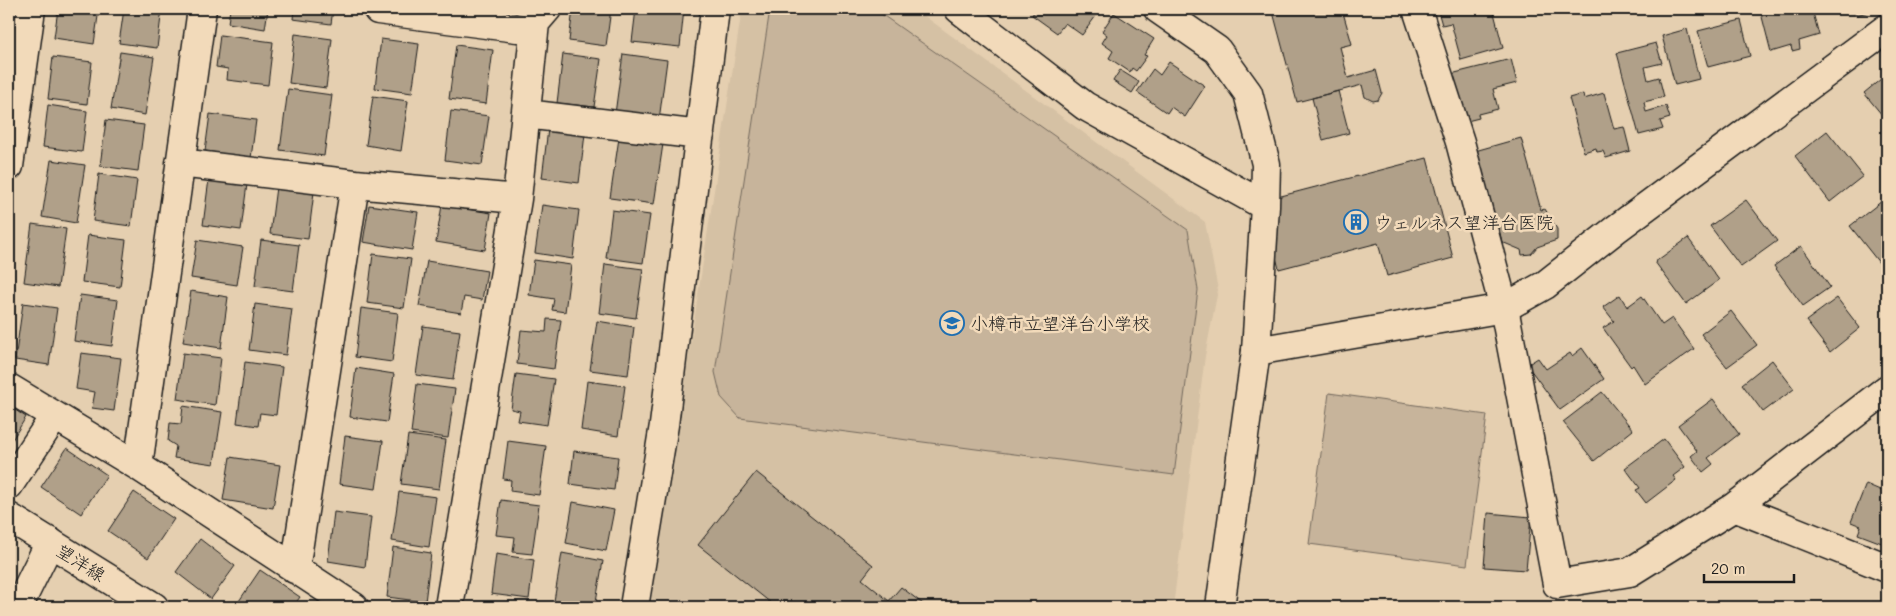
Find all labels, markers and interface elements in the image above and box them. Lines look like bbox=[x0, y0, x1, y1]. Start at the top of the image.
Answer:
building icon: ウェルネス望洋台医院 bbox=[1343, 209, 1369, 235]
place label: ウェルネス望洋台医院 bbox=[1374, 210, 1554, 234]
school or university icon: 小樽市立望洋台小学校 bbox=[939, 310, 965, 336]
place label: 小樽市立望洋台小学校 bbox=[970, 311, 1150, 335]
street label: 望洋線 bbox=[52, 538, 110, 586]
scale bar bbox=[1704, 551, 1794, 583]
text: 20 m bbox=[1711, 558, 1745, 578]

